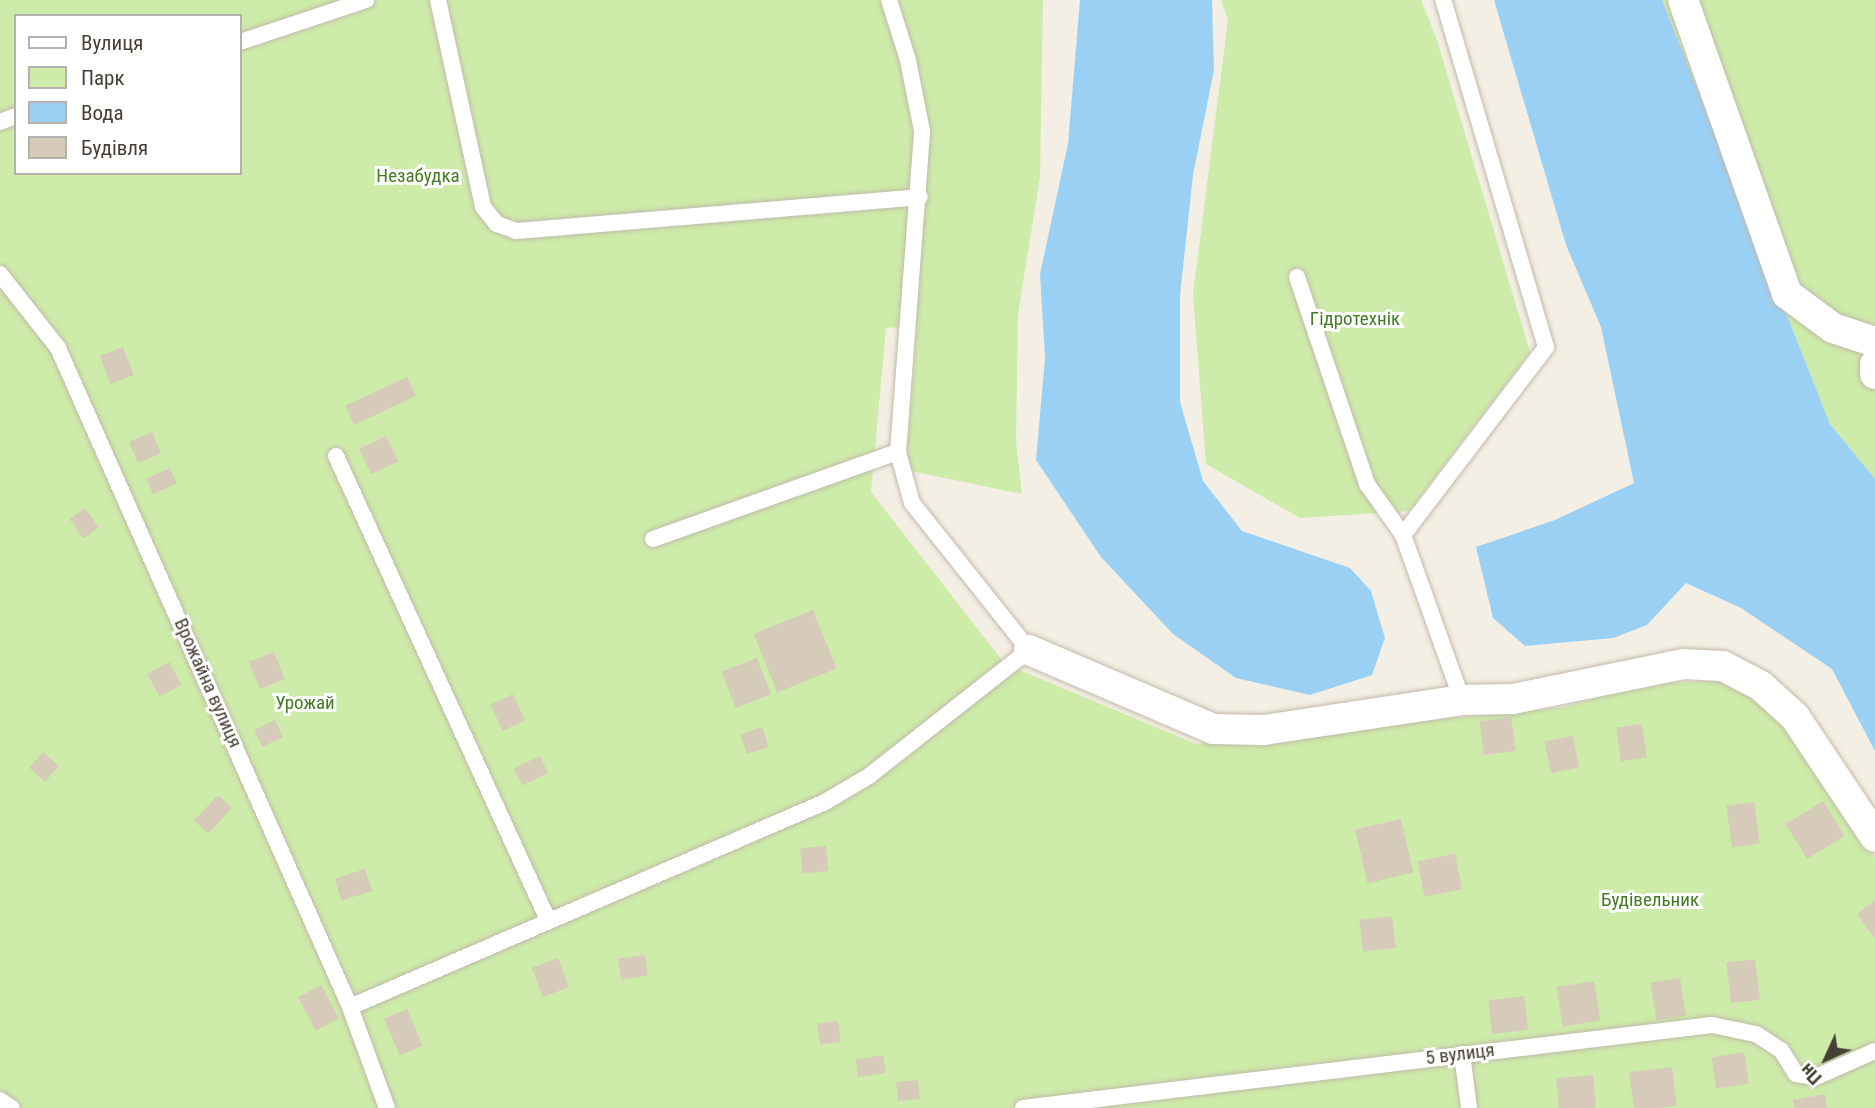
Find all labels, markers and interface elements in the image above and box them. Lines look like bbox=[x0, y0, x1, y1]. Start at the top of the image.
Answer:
legend bbox=[14, 14, 242, 175]
text: Вулиця bbox=[81, 31, 143, 55]
text: Парк bbox=[81, 66, 125, 90]
text: Вода bbox=[81, 101, 124, 125]
text: Будівля bbox=[81, 136, 148, 160]
park label: Незабудка bbox=[376, 165, 460, 187]
park label: Гідротехнік bbox=[1310, 308, 1400, 330]
street label: Врожайна вулиця bbox=[169, 615, 247, 751]
park label: Урожай bbox=[275, 692, 335, 714]
park label: Будівельник bbox=[1601, 889, 1699, 911]
north arrow bbox=[1791, 1024, 1861, 1094]
street label: 5 вулиця bbox=[1424, 1038, 1496, 1070]
text: Пн bbox=[1795, 1059, 1826, 1090]

